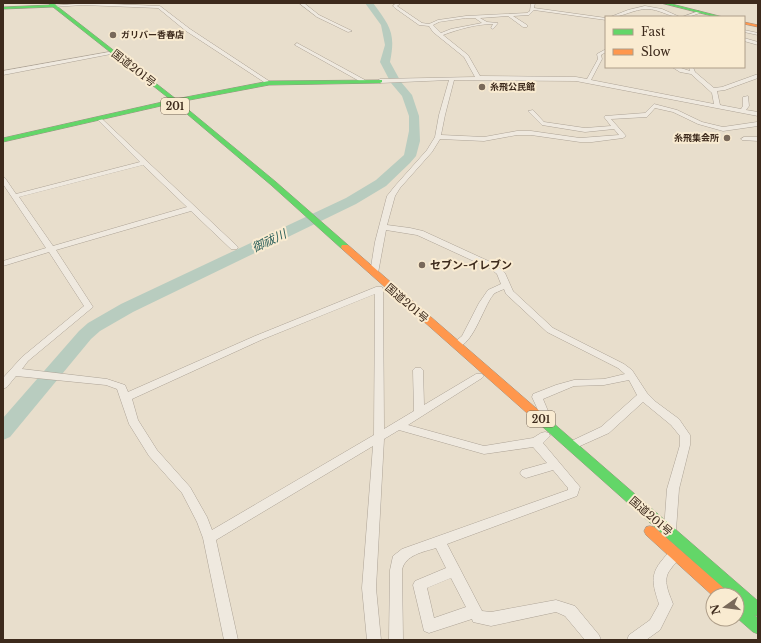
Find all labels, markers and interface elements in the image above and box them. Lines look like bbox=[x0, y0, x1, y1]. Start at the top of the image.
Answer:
legend bbox=[605, 16, 745, 68]
text: Fast bbox=[641, 24, 666, 39]
place label: ガリバー香春店 bbox=[121, 29, 184, 40]
marker: ガリバー香春店 bbox=[108, 30, 118, 40]
text: Slow bbox=[641, 44, 671, 59]
street label: 国道201号 bbox=[109, 46, 159, 90]
place label: 糸飛公民館 bbox=[490, 81, 535, 92]
marker: 糸飛公民館 bbox=[477, 82, 487, 92]
road number: 201 bbox=[161, 98, 189, 114]
place label: 糸飛集会所 bbox=[674, 132, 719, 143]
marker: 糸飛集会所 bbox=[722, 133, 732, 143]
water label: 御祓川 bbox=[249, 225, 290, 255]
place label: セブン-イレブン bbox=[430, 258, 512, 272]
marker: セブン-イレブン bbox=[417, 260, 427, 270]
street label: 国道201号 bbox=[383, 280, 431, 326]
road number: 201 bbox=[527, 411, 555, 427]
street label: 国道201号 bbox=[627, 493, 675, 539]
north arrow bbox=[705, 587, 745, 627]
text: N bbox=[707, 602, 723, 616]

